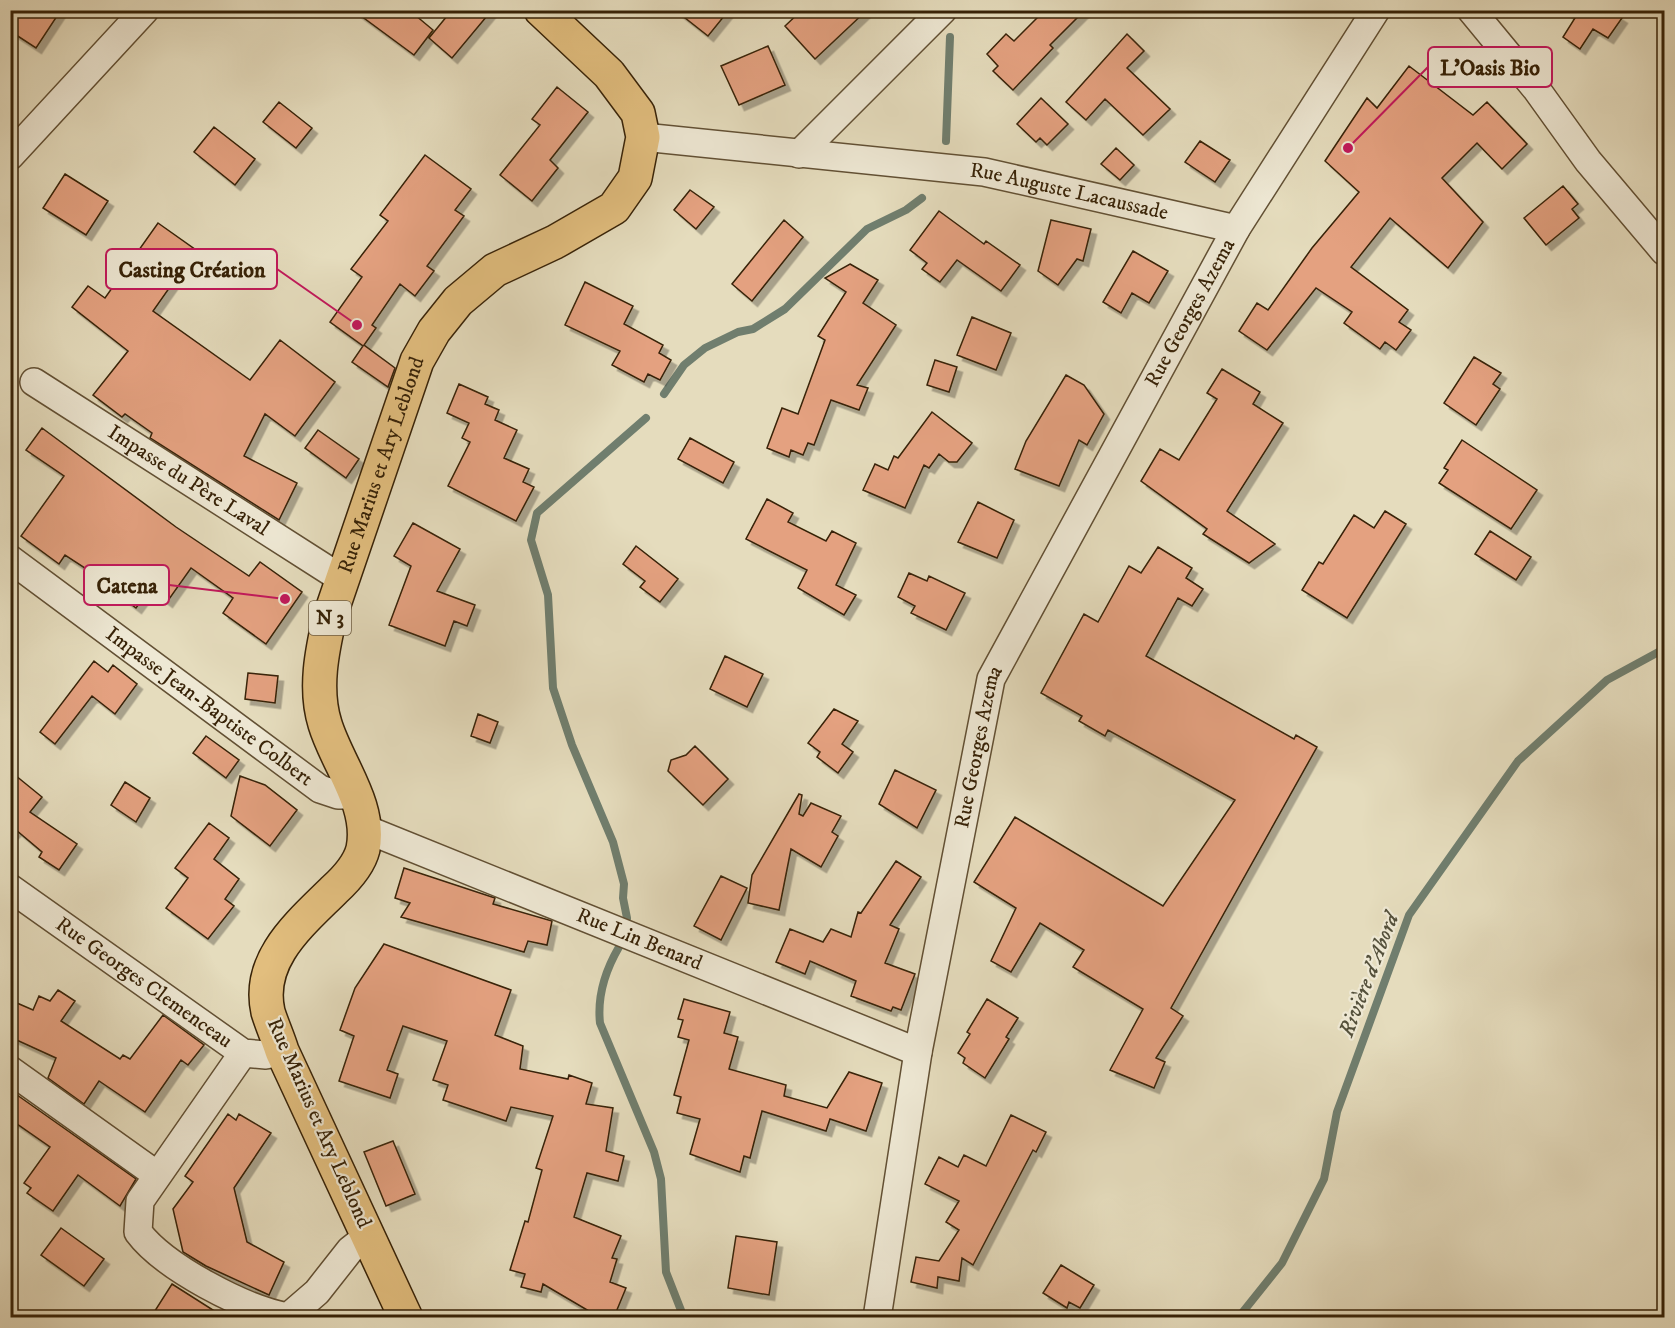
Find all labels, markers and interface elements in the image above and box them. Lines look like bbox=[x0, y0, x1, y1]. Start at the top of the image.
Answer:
callout: L'Oasis Bio bbox=[1428, 47, 1552, 87]
text: L'Oasis Bio bbox=[1440, 55, 1540, 82]
street label: Rue Auguste Lacaussade bbox=[969, 158, 1171, 226]
street label: Rue Georges Azema bbox=[1139, 234, 1241, 392]
callout: Casting Création bbox=[106, 249, 277, 289]
text: Casting Création bbox=[118, 257, 266, 284]
street label: Rue Marius et Ary Leblond bbox=[332, 353, 431, 577]
street label: Impasse du Père Laval bbox=[103, 419, 274, 542]
callout: Catena bbox=[84, 565, 169, 605]
text: Catena bbox=[97, 573, 158, 600]
road number: N 3 bbox=[309, 601, 351, 635]
street label: Impasse Jean-Baptiste Colbert bbox=[100, 621, 318, 792]
street label: Rue Georges Azema bbox=[949, 661, 1009, 830]
street label: Rue Lin Benard bbox=[573, 902, 707, 977]
water label: Rivière d'Abord bbox=[1333, 906, 1406, 1042]
street label: Rue Georges Clemenceau bbox=[51, 911, 237, 1054]
street label: Rue Marius et Ary Leblond bbox=[261, 1014, 377, 1233]

